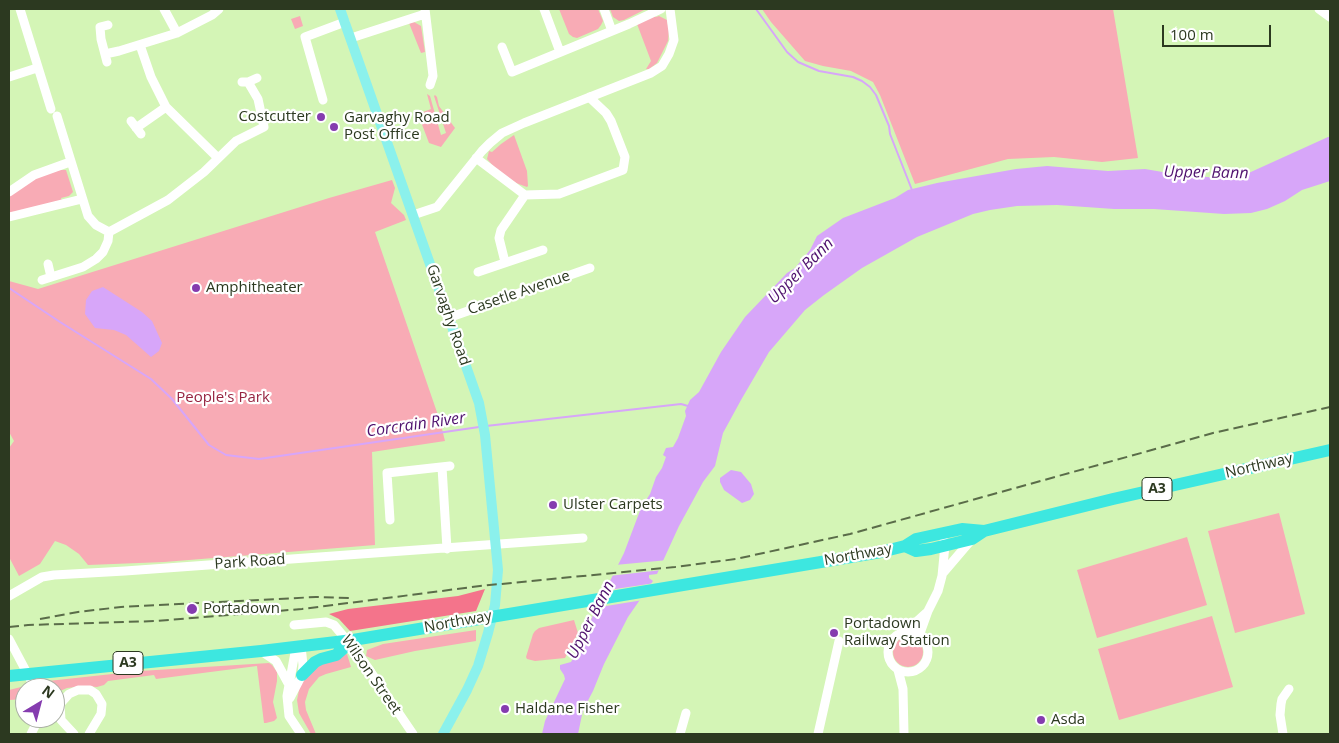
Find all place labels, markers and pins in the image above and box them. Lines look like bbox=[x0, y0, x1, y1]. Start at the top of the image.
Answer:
place label: Costcutter bbox=[238, 108, 311, 126]
place label: Garvaghy Road Post Office bbox=[344, 109, 450, 144]
marker: Costcutter bbox=[315, 111, 327, 123]
marker: Garvaghy Road Post Office bbox=[328, 121, 340, 133]
place label: Amphitheater bbox=[206, 279, 303, 297]
marker: Amphitheater bbox=[190, 282, 202, 294]
place label: Ulster Carpets bbox=[563, 496, 663, 514]
marker: Ulster Carpets bbox=[547, 499, 559, 511]
place label: Portadown bbox=[203, 600, 280, 618]
marker: Portadown bbox=[185, 602, 199, 616]
place label: Portadown Railway Station bbox=[844, 615, 950, 650]
marker: Portadown Railway Station bbox=[828, 627, 840, 639]
place label: Haldane Fisher bbox=[515, 700, 620, 718]
marker: Haldane Fisher bbox=[499, 703, 511, 715]
place label: Asda bbox=[1051, 711, 1085, 729]
marker: Asda bbox=[1035, 714, 1047, 726]

